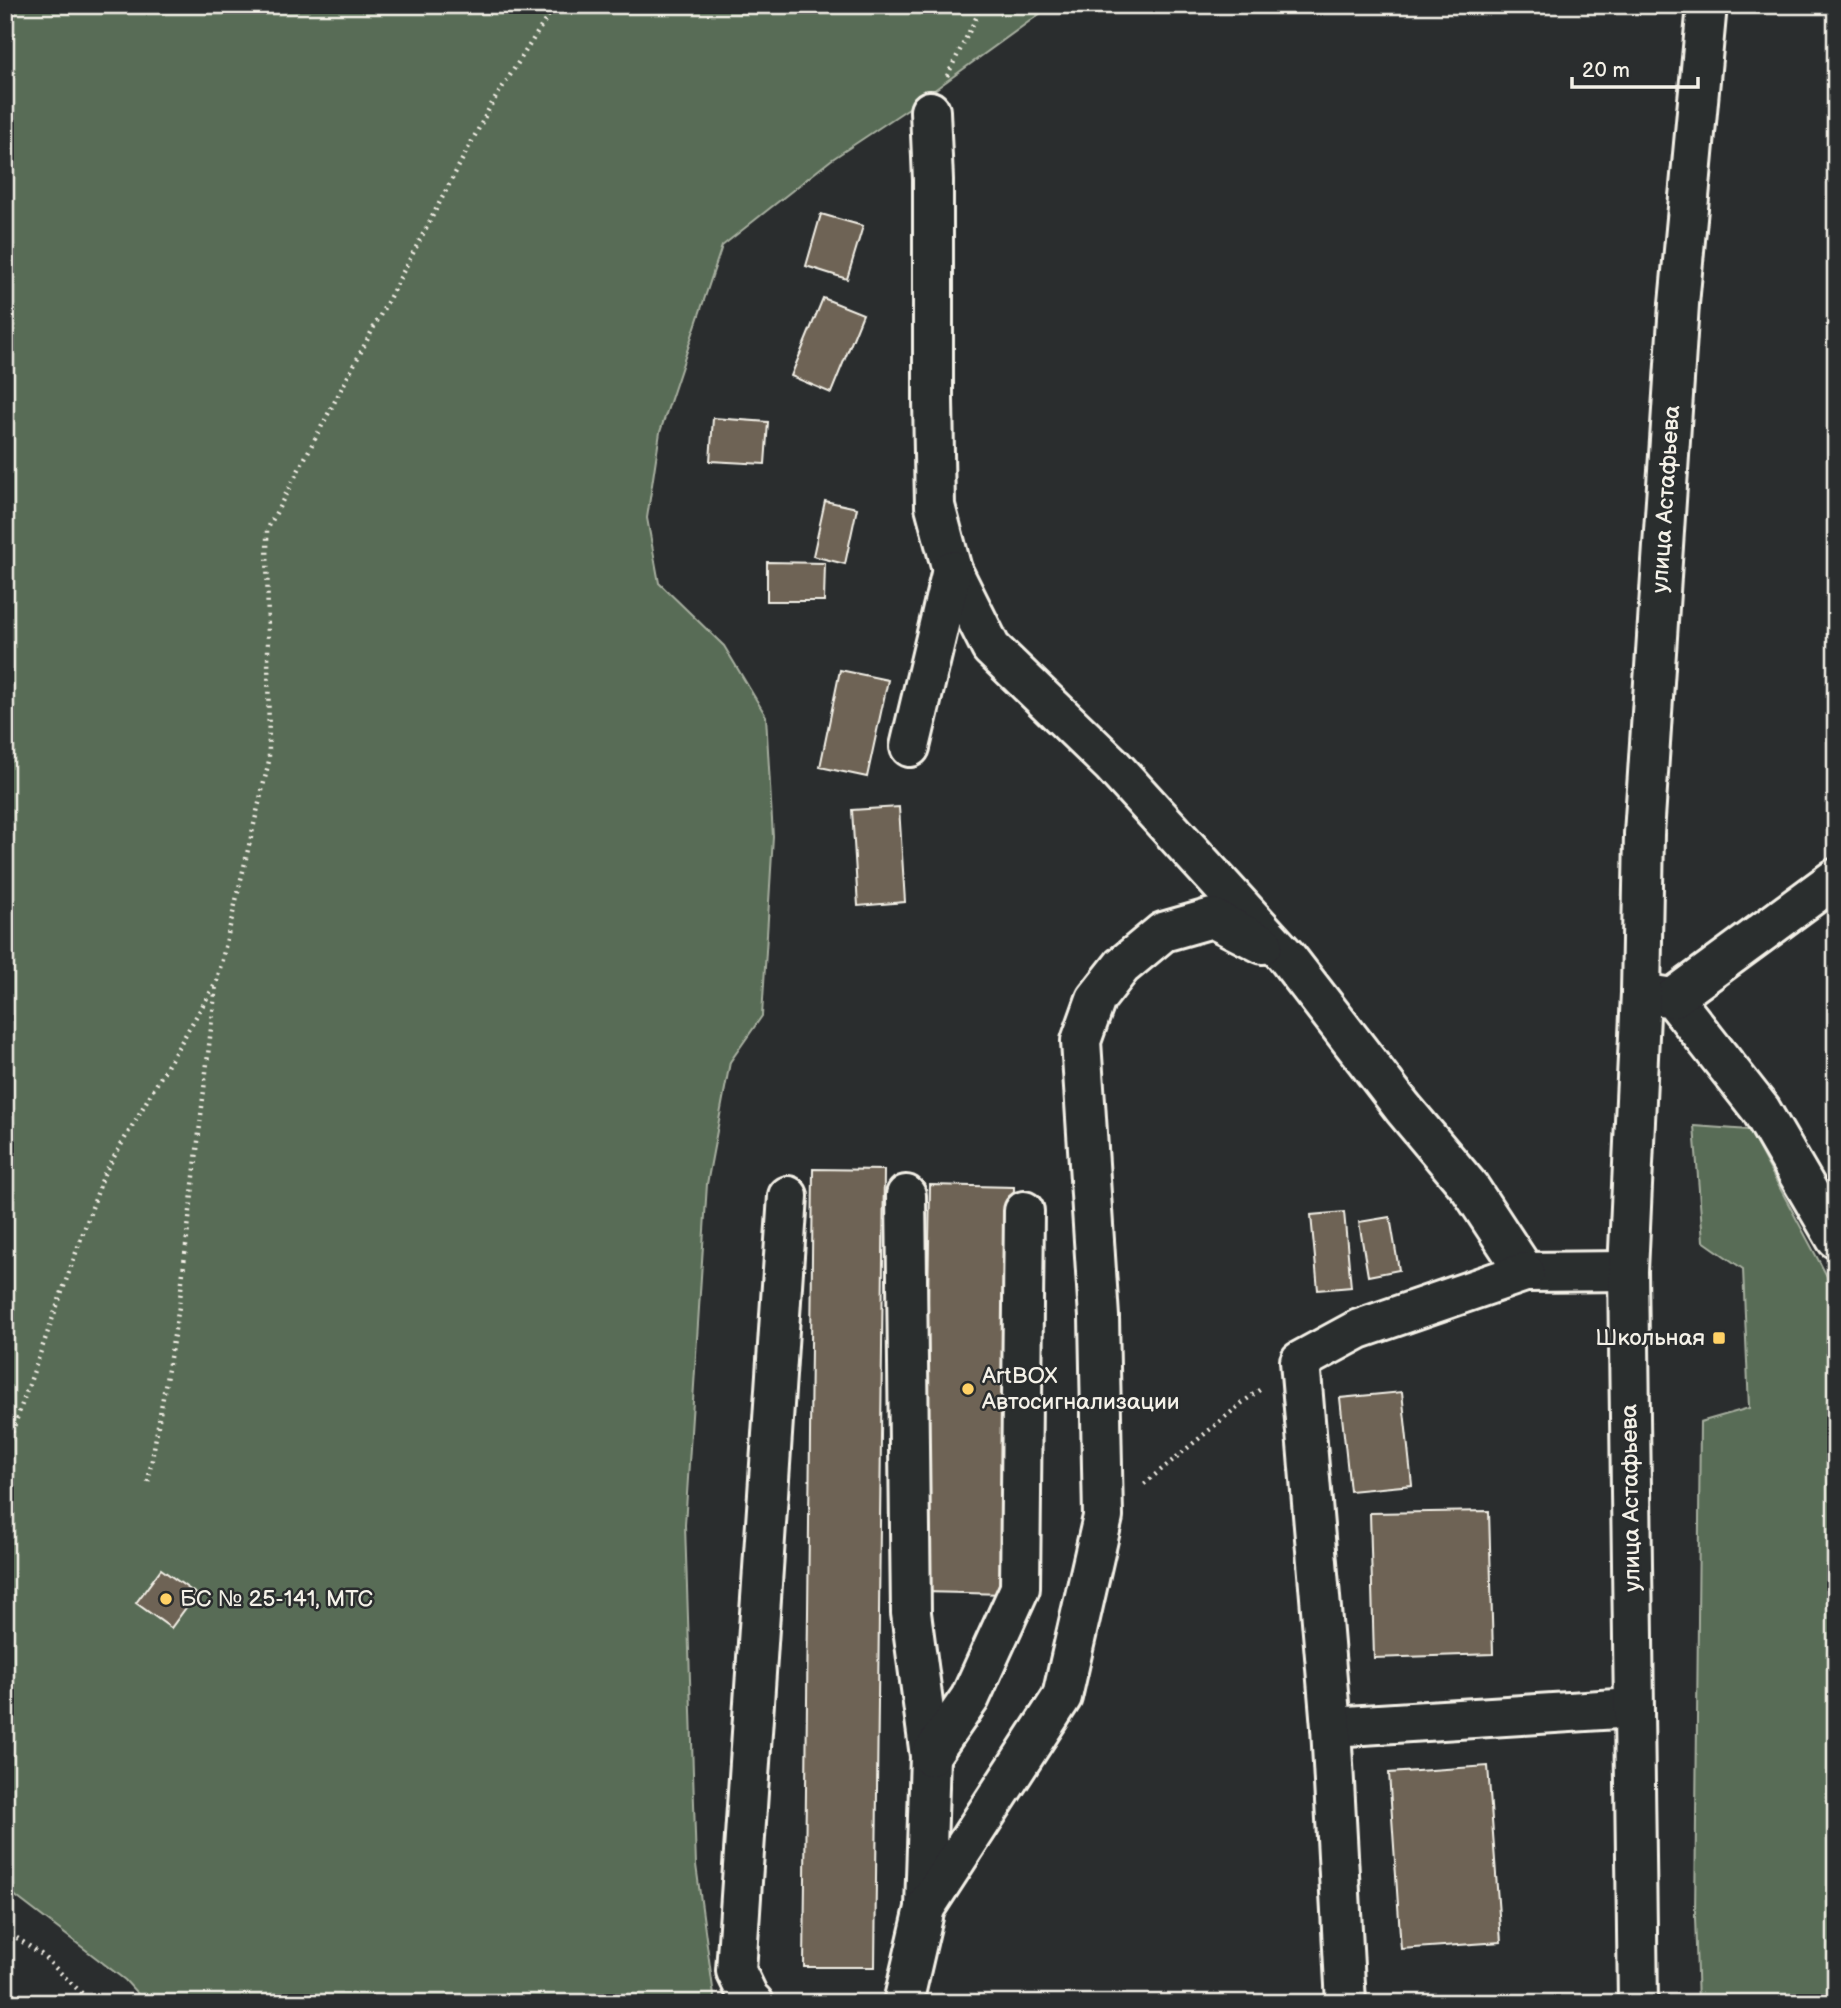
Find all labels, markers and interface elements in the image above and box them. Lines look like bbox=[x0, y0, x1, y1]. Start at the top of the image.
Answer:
scale bar bbox=[1572, 46, 1698, 90]
text: 20 m bbox=[1582, 58, 1630, 83]
street label: улица Астафьева bbox=[1646, 404, 1686, 594]
place label: Школьная bbox=[1595, 1324, 1705, 1352]
marker: Школьная bbox=[1711, 1330, 1727, 1346]
place label: ArtBOX Автосигнализации bbox=[981, 1362, 1180, 1416]
marker: ArtBOX Автосигнализации bbox=[960, 1381, 976, 1397]
street label: улица Астафьева bbox=[1615, 1403, 1647, 1592]
place label: БС № 25-141, МТС bbox=[180, 1585, 373, 1613]
marker: БС № 25-141, МТС bbox=[158, 1591, 174, 1607]

